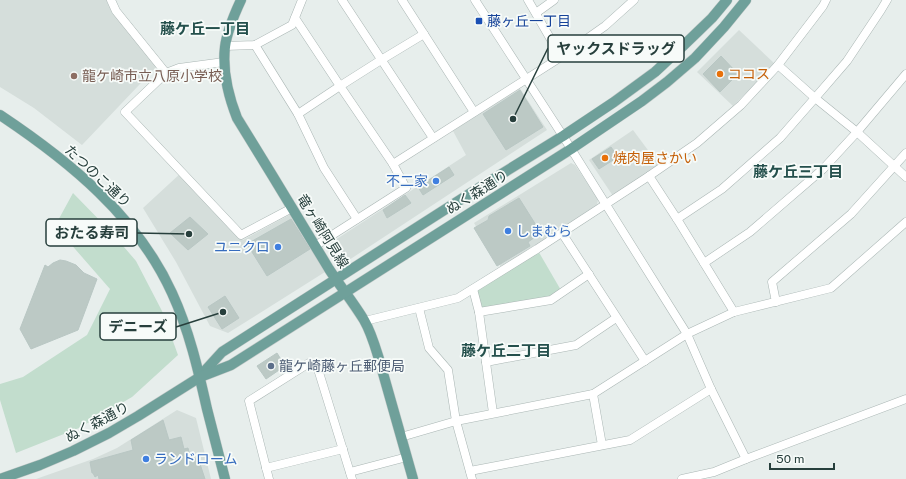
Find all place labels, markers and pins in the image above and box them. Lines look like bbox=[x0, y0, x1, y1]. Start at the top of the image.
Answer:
place label: 藤ヶ丘一丁目 bbox=[487, 13, 571, 29]
marker: 藤ヶ丘一丁目 bbox=[474, 16, 484, 26]
callout: ヤックスドラッグ bbox=[548, 35, 684, 62]
place label: ココス bbox=[728, 66, 770, 82]
place label: 龍ケ崎市立八原小学校 bbox=[82, 68, 222, 84]
marker: ココス bbox=[715, 69, 725, 79]
marker: 龍ケ崎市立八原小学校 bbox=[69, 71, 79, 81]
place label: 焼肉屋さかい bbox=[613, 150, 697, 166]
marker: 焼肉屋さかい bbox=[600, 153, 610, 163]
place label: 不二家 bbox=[386, 173, 428, 189]
marker: 不二家 bbox=[431, 176, 441, 186]
callout: おたる寿司 bbox=[46, 219, 137, 246]
place label: しまむら bbox=[516, 223, 572, 239]
marker: しまむら bbox=[503, 226, 513, 236]
place label: ユニクロ bbox=[214, 239, 270, 255]
marker: ユニクロ bbox=[273, 242, 283, 252]
callout: デニーズ bbox=[100, 313, 176, 340]
place label: 龍ケ崎藤ヶ丘郵便局 bbox=[279, 358, 405, 374]
marker: 龍ケ崎藤ヶ丘郵便局 bbox=[266, 361, 276, 371]
place label: ランドローム bbox=[154, 451, 238, 467]
marker: ランドローム bbox=[141, 454, 151, 464]

